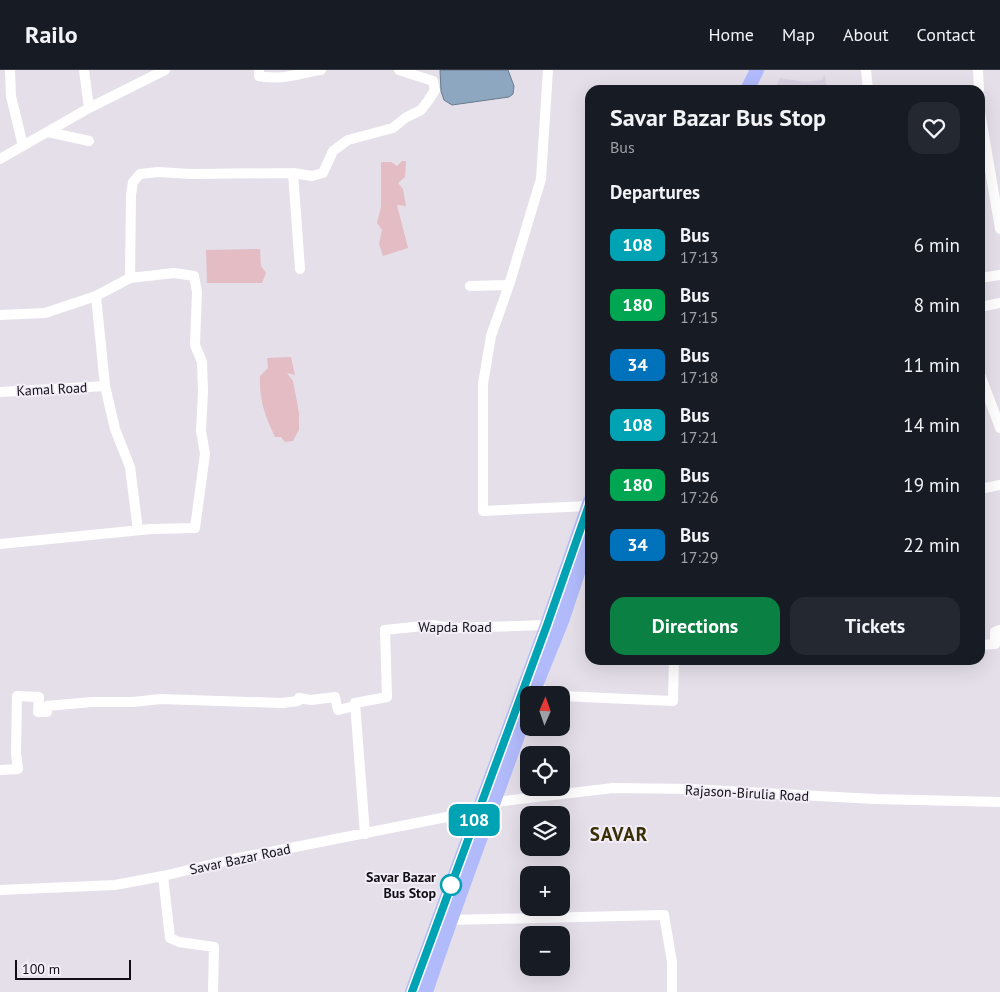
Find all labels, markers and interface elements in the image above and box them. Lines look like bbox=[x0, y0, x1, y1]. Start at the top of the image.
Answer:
text: Railo bbox=[25, 19, 78, 50]
text: Home bbox=[708, 23, 754, 46]
text: Map bbox=[782, 23, 815, 46]
text: About bbox=[843, 23, 889, 46]
text: Contact bbox=[917, 23, 975, 46]
text: Savar Bazar Bus Stop bbox=[610, 102, 826, 133]
button: heart bbox=[908, 102, 960, 154]
text: Bus bbox=[610, 137, 635, 157]
text: Departures bbox=[610, 180, 700, 204]
text: Bus bbox=[680, 223, 709, 247]
text: 108 bbox=[622, 233, 653, 256]
text: 6 min bbox=[914, 233, 960, 257]
text: 17:13 bbox=[680, 247, 718, 267]
text: Bus bbox=[680, 283, 709, 307]
text: 180 bbox=[622, 293, 653, 316]
text: 8 min bbox=[914, 293, 960, 317]
text: 17:15 bbox=[680, 307, 718, 327]
text: Bus bbox=[680, 343, 709, 367]
text: 34 bbox=[627, 353, 648, 376]
text: 11 min bbox=[903, 353, 960, 377]
text: 17:18 bbox=[680, 367, 718, 387]
street label: Kamal Road bbox=[16, 378, 88, 400]
text: Bus bbox=[680, 403, 709, 427]
text: 108 bbox=[622, 413, 653, 436]
text: 14 min bbox=[903, 413, 960, 437]
text: 17:21 bbox=[680, 427, 718, 447]
text: Bus bbox=[680, 463, 709, 487]
text: 180 bbox=[622, 473, 653, 496]
text: 19 min bbox=[903, 473, 960, 497]
text: 17:26 bbox=[680, 487, 718, 507]
text: Bus bbox=[680, 523, 709, 547]
text: 34 bbox=[627, 533, 648, 556]
text: 22 min bbox=[903, 533, 960, 557]
text: 17:29 bbox=[680, 547, 718, 567]
button: Directions bbox=[610, 597, 780, 655]
button: Tickets bbox=[790, 597, 960, 655]
street label: Wapda Road bbox=[418, 618, 492, 636]
north arrow bbox=[520, 686, 570, 736]
map controls bbox=[520, 686, 570, 976]
button: locate bbox=[520, 746, 570, 796]
street label: Rajason-Birulia Road bbox=[684, 781, 810, 805]
line badge: 108 bbox=[445, 804, 503, 836]
button: layers bbox=[520, 806, 570, 856]
text: 108 bbox=[459, 808, 489, 831]
district label: SAVAR bbox=[590, 822, 648, 846]
street label: Savar Bazar Road bbox=[188, 839, 292, 879]
button: + bbox=[520, 866, 570, 916]
place label: Savar Bazar Bus Stop bbox=[366, 868, 436, 902]
marker: Savar Bazar Bus Stop bbox=[440, 874, 462, 896]
button: − bbox=[520, 926, 570, 976]
scale bar bbox=[15, 957, 131, 980]
text: 100 m bbox=[22, 960, 60, 978]

